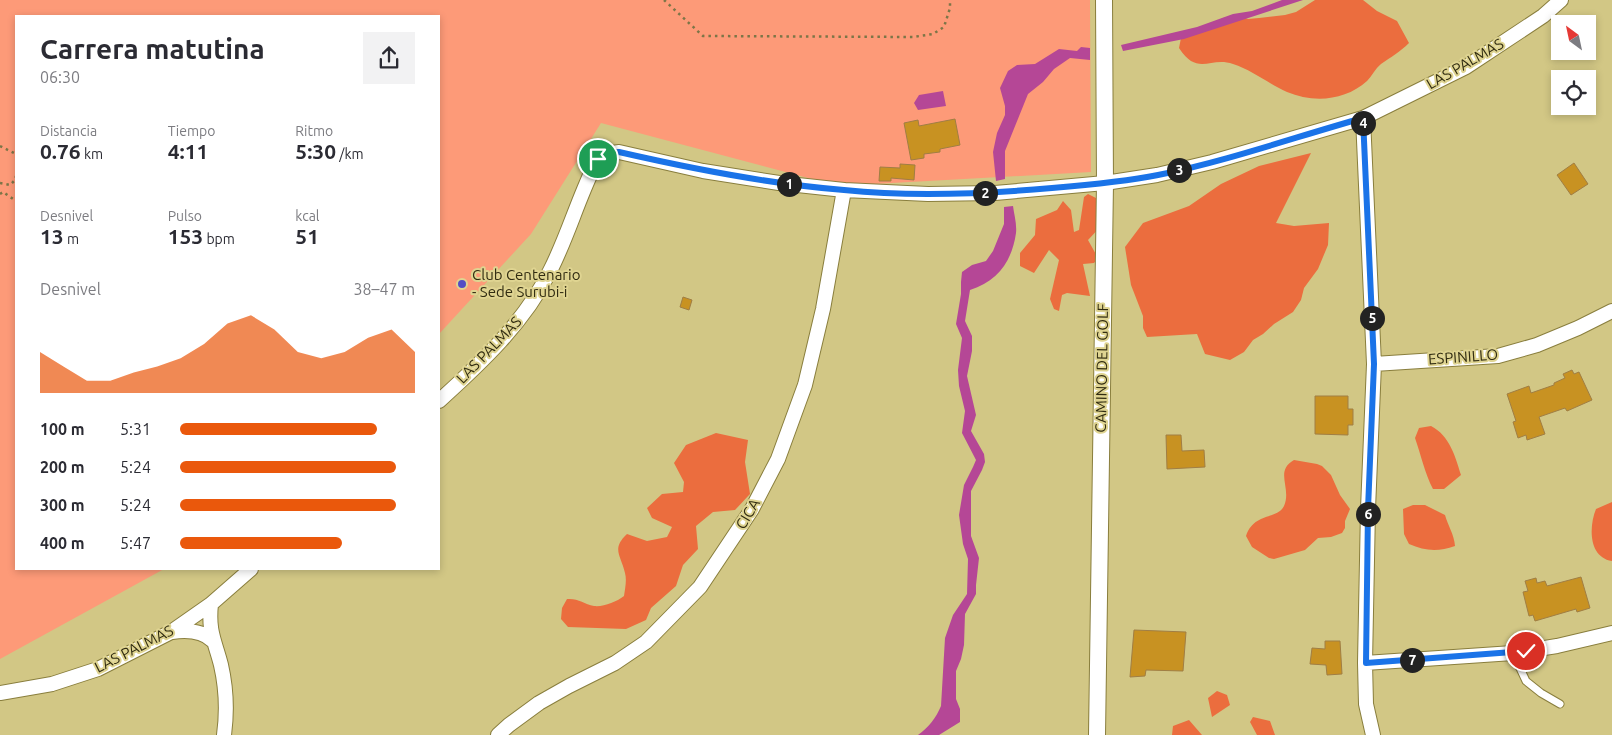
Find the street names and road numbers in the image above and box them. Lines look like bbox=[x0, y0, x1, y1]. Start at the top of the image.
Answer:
street label: LAS PALMAS bbox=[1423, 35, 1506, 92]
street label: CAMINO DEL GOLF bbox=[1092, 303, 1111, 433]
street label: LAS PALMAS bbox=[453, 313, 525, 386]
street label: ESPINILLO bbox=[1427, 346, 1499, 367]
street label: CICA bbox=[732, 495, 763, 532]
street label: LAS PALMAS bbox=[92, 621, 176, 676]

